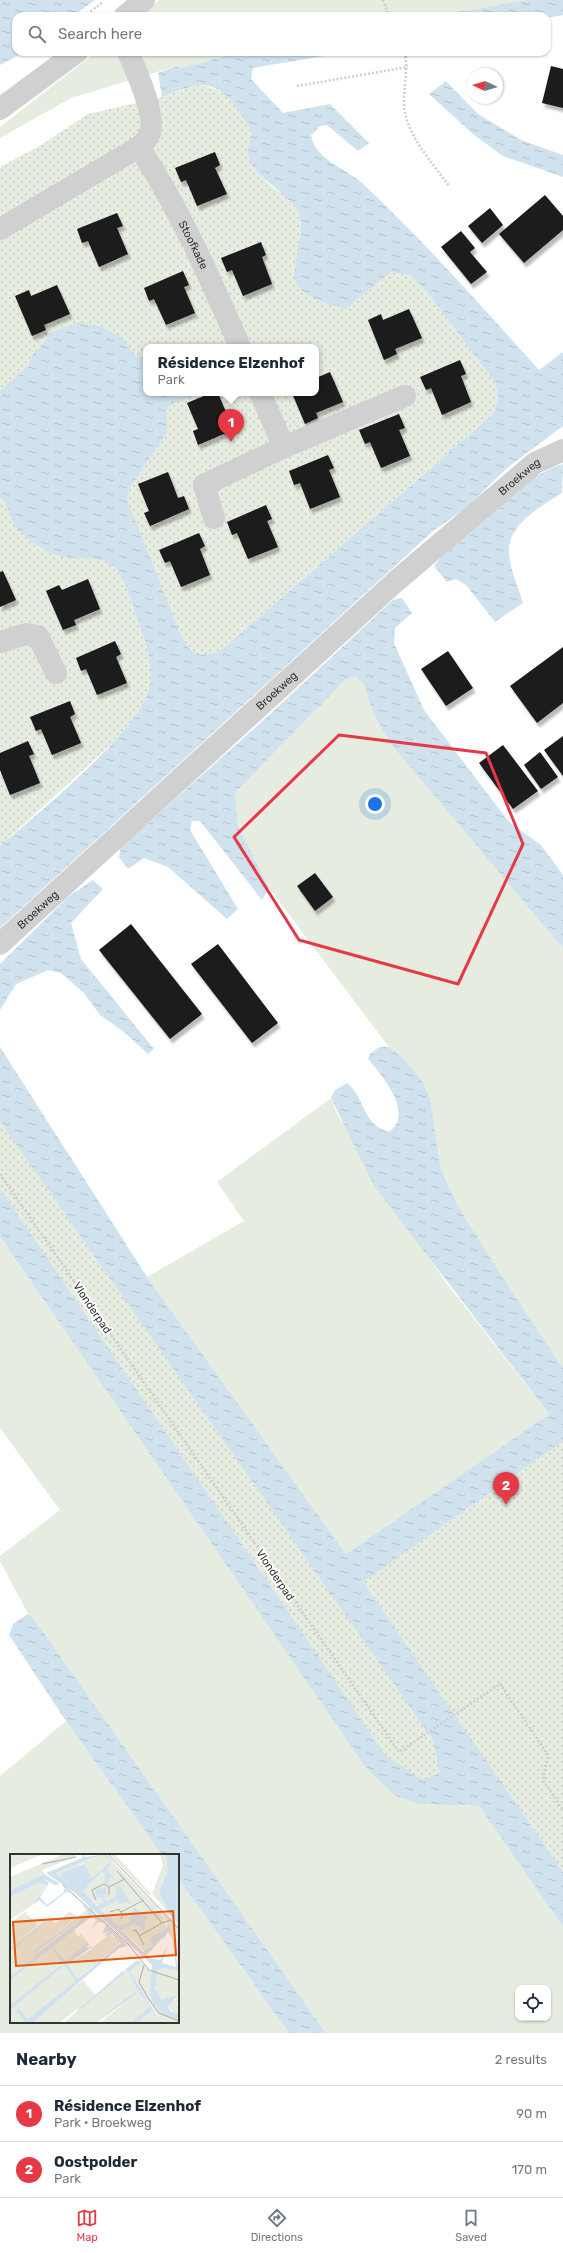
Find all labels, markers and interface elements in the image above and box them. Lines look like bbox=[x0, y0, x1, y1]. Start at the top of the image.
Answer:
search box bbox=[12, 12, 551, 56]
icon: search bbox=[26, 23, 48, 45]
text: Search here bbox=[58, 25, 142, 43]
north arrow bbox=[467, 68, 503, 104]
street label: Stoofkade bbox=[176, 218, 211, 271]
popup bbox=[143, 344, 319, 396]
text: Résidence Elzenhof bbox=[158, 354, 304, 372]
text: Park bbox=[158, 372, 185, 387]
pin: 1 bbox=[218, 409, 244, 442]
street label: Broekweg bbox=[496, 455, 542, 498]
street label: Broekweg bbox=[253, 669, 300, 713]
your location bbox=[365, 794, 385, 814]
street label: Broekweg bbox=[14, 888, 61, 932]
street label: Vlonderpad bbox=[70, 1280, 114, 1336]
pin: 2 bbox=[493, 1472, 519, 1505]
street label: Vlonderpad bbox=[253, 1547, 297, 1603]
inset map bbox=[10, 1854, 179, 2023]
map controls bbox=[515, 1985, 551, 2021]
button: locate bbox=[515, 1985, 551, 2021]
text: Nearby bbox=[16, 2049, 77, 2069]
text: 2 results bbox=[495, 2052, 547, 2067]
text: Résidence Elzenhof bbox=[54, 2097, 201, 2115]
text: 1 bbox=[26, 2106, 32, 2121]
text: 90 m bbox=[516, 2106, 547, 2121]
text: Park · Broekweg bbox=[54, 2115, 152, 2130]
text: Oostpolder bbox=[54, 2153, 137, 2171]
text: 2 bbox=[25, 2162, 33, 2177]
text: 170 m bbox=[512, 2162, 547, 2177]
text: Park bbox=[54, 2171, 81, 2186]
tab: Map bbox=[76, 2207, 98, 2244]
tab: Directions bbox=[251, 2207, 303, 2244]
tab: Saved bbox=[455, 2207, 487, 2244]

